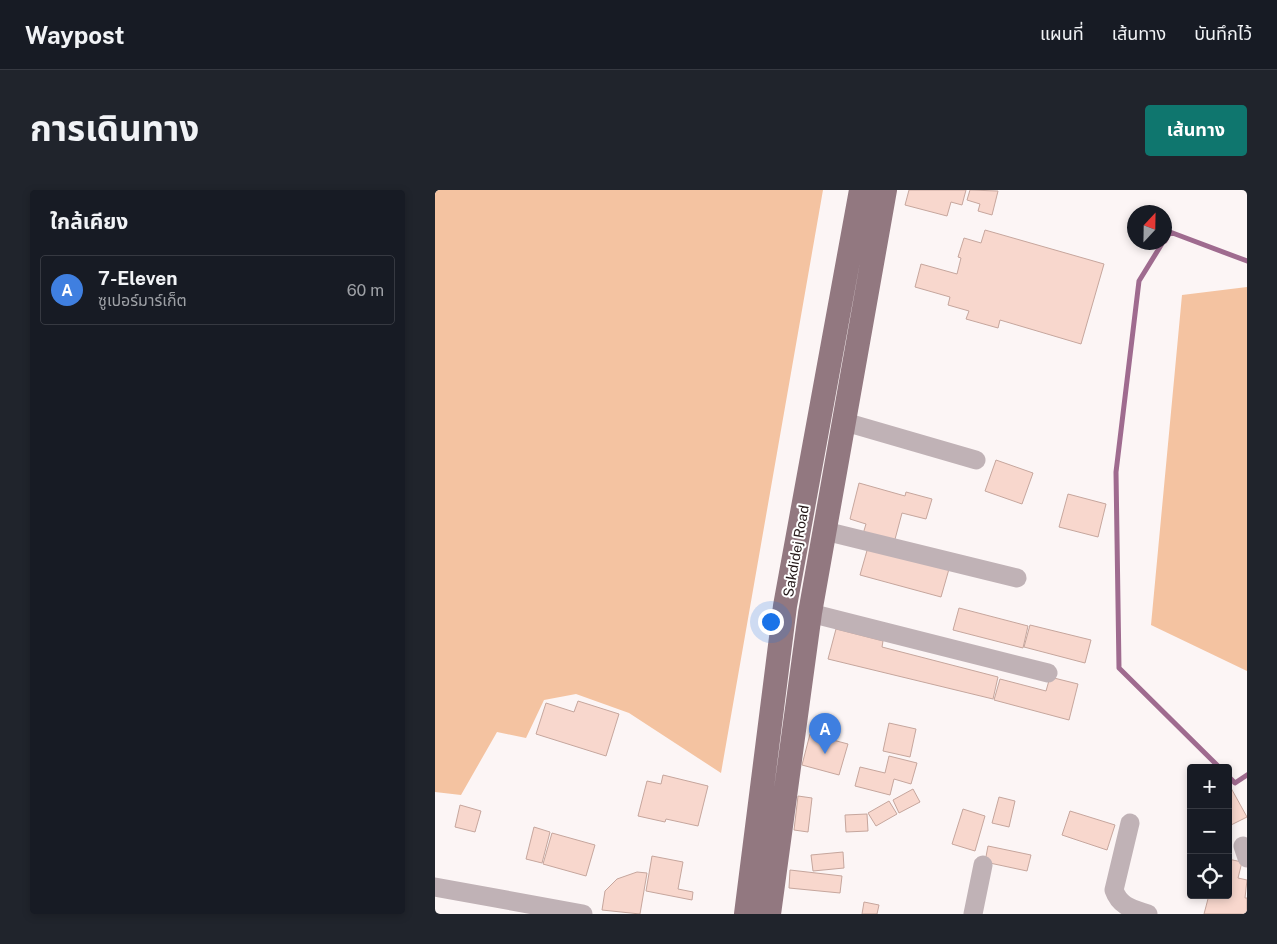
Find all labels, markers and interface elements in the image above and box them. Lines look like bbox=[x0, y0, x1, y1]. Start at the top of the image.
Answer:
text: Waypost bbox=[25, 21, 125, 49]
text: แผนที่ bbox=[1040, 23, 1084, 44]
text: เส้นทาง bbox=[1112, 23, 1166, 44]
text: บันทึกไว้ bbox=[1194, 23, 1252, 44]
button: เส้นทาง bbox=[1145, 105, 1247, 156]
text: การเดินทาง bbox=[30, 108, 199, 149]
north arrow bbox=[1127, 205, 1172, 250]
text: ใกล้เคียง bbox=[50, 209, 128, 234]
text: 7-Eleven bbox=[98, 267, 177, 289]
text: A bbox=[61, 281, 73, 300]
text: 60 m bbox=[347, 281, 384, 300]
text: ซูเปอร์มาร์เก็ต bbox=[98, 291, 187, 310]
street label: Sakdidej Road bbox=[780, 504, 812, 598]
your location bbox=[758, 609, 784, 635]
pin: A bbox=[809, 713, 841, 754]
map controls bbox=[1187, 764, 1232, 899]
button: + bbox=[1187, 764, 1232, 809]
button: − bbox=[1187, 809, 1232, 854]
button: locate bbox=[1187, 854, 1232, 899]

